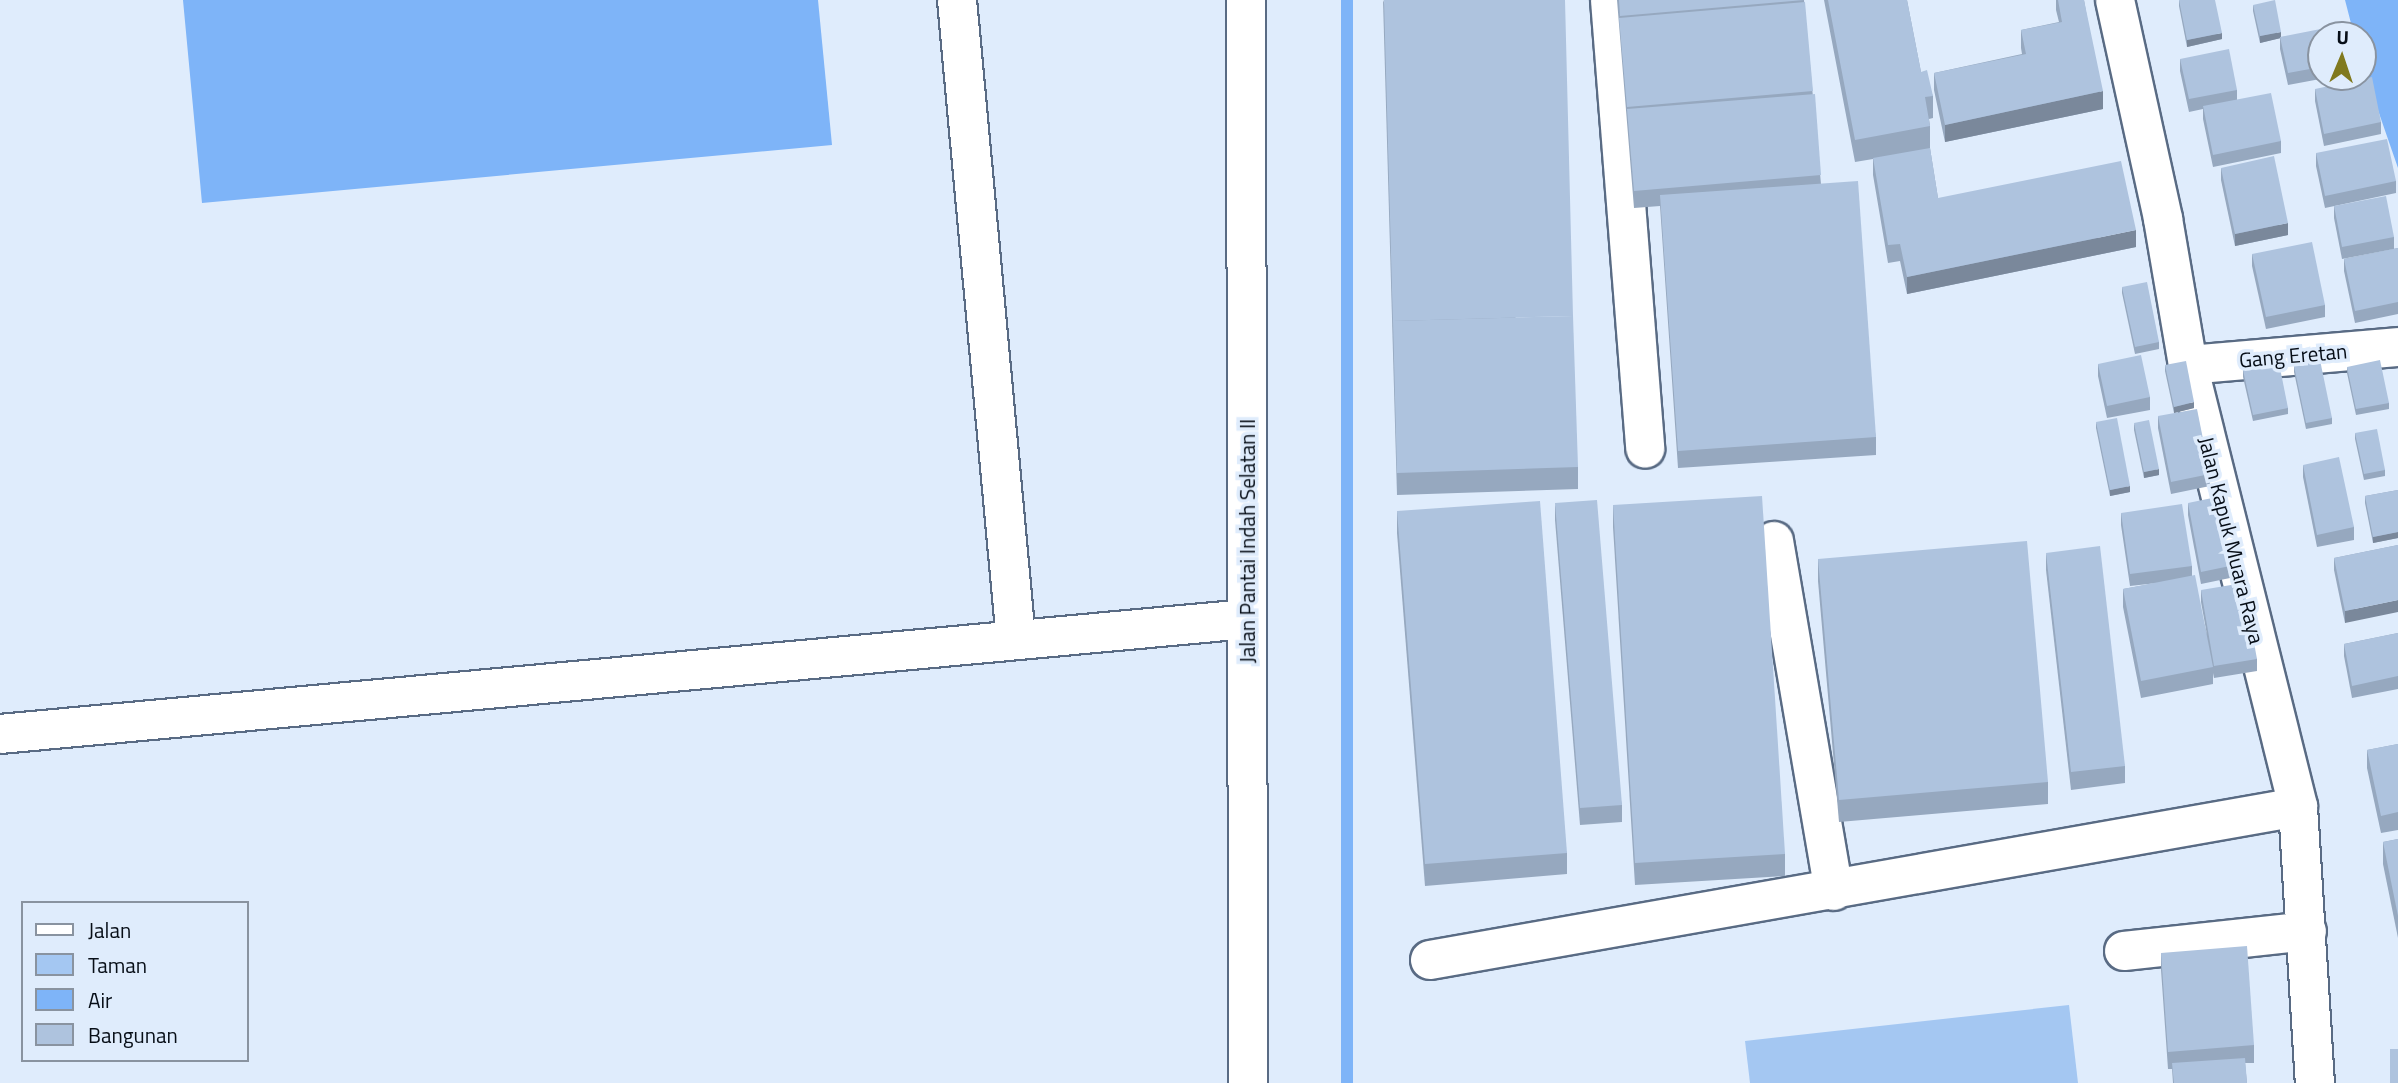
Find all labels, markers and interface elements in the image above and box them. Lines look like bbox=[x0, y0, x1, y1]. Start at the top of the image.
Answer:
north arrow bbox=[2307, 21, 2377, 91]
text: U bbox=[2336, 22, 2349, 51]
street label: Gang Eretan bbox=[2238, 338, 2348, 372]
street label: Jalan Pantai Indah Selatan II bbox=[1234, 419, 1260, 663]
street label: Jalan Kapuk Muara Raya bbox=[2194, 434, 2270, 646]
legend bbox=[21, 901, 248, 1062]
text: Jalan bbox=[88, 914, 131, 946]
text: Taman bbox=[88, 949, 147, 981]
text: Air bbox=[88, 984, 112, 1016]
text: Bangunan bbox=[88, 1019, 178, 1051]

